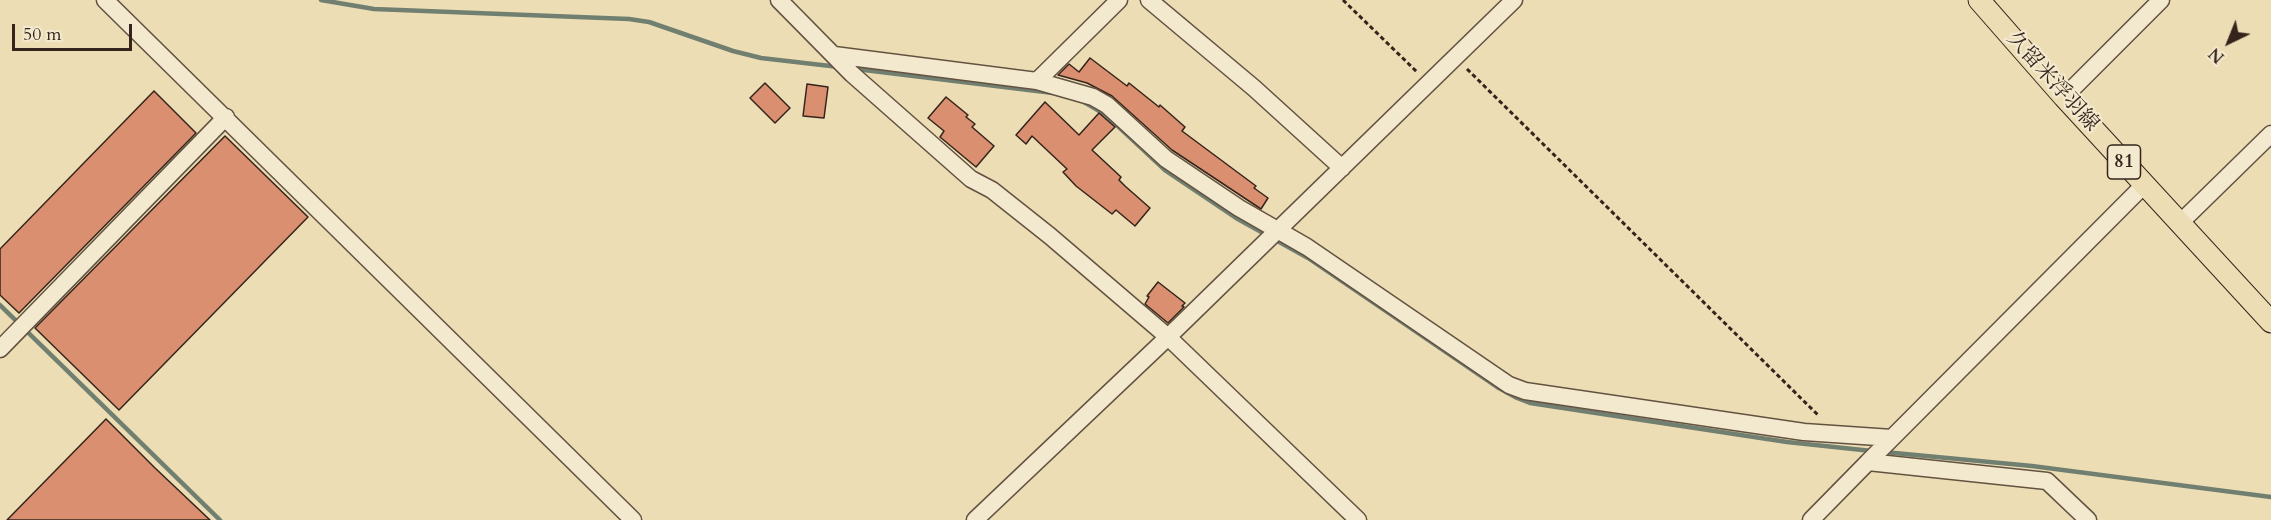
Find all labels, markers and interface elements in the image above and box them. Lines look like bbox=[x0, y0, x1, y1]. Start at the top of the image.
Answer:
scale bar bbox=[15, 12, 135, 50]
north arrow bbox=[2199, 12, 2259, 72]
text: 50 m bbox=[23, 22, 62, 47]
street label: 久留米浮羽線 bbox=[2000, 27, 2104, 137]
text: N bbox=[2204, 42, 2229, 68]
road number: 81 bbox=[2108, 145, 2140, 179]

